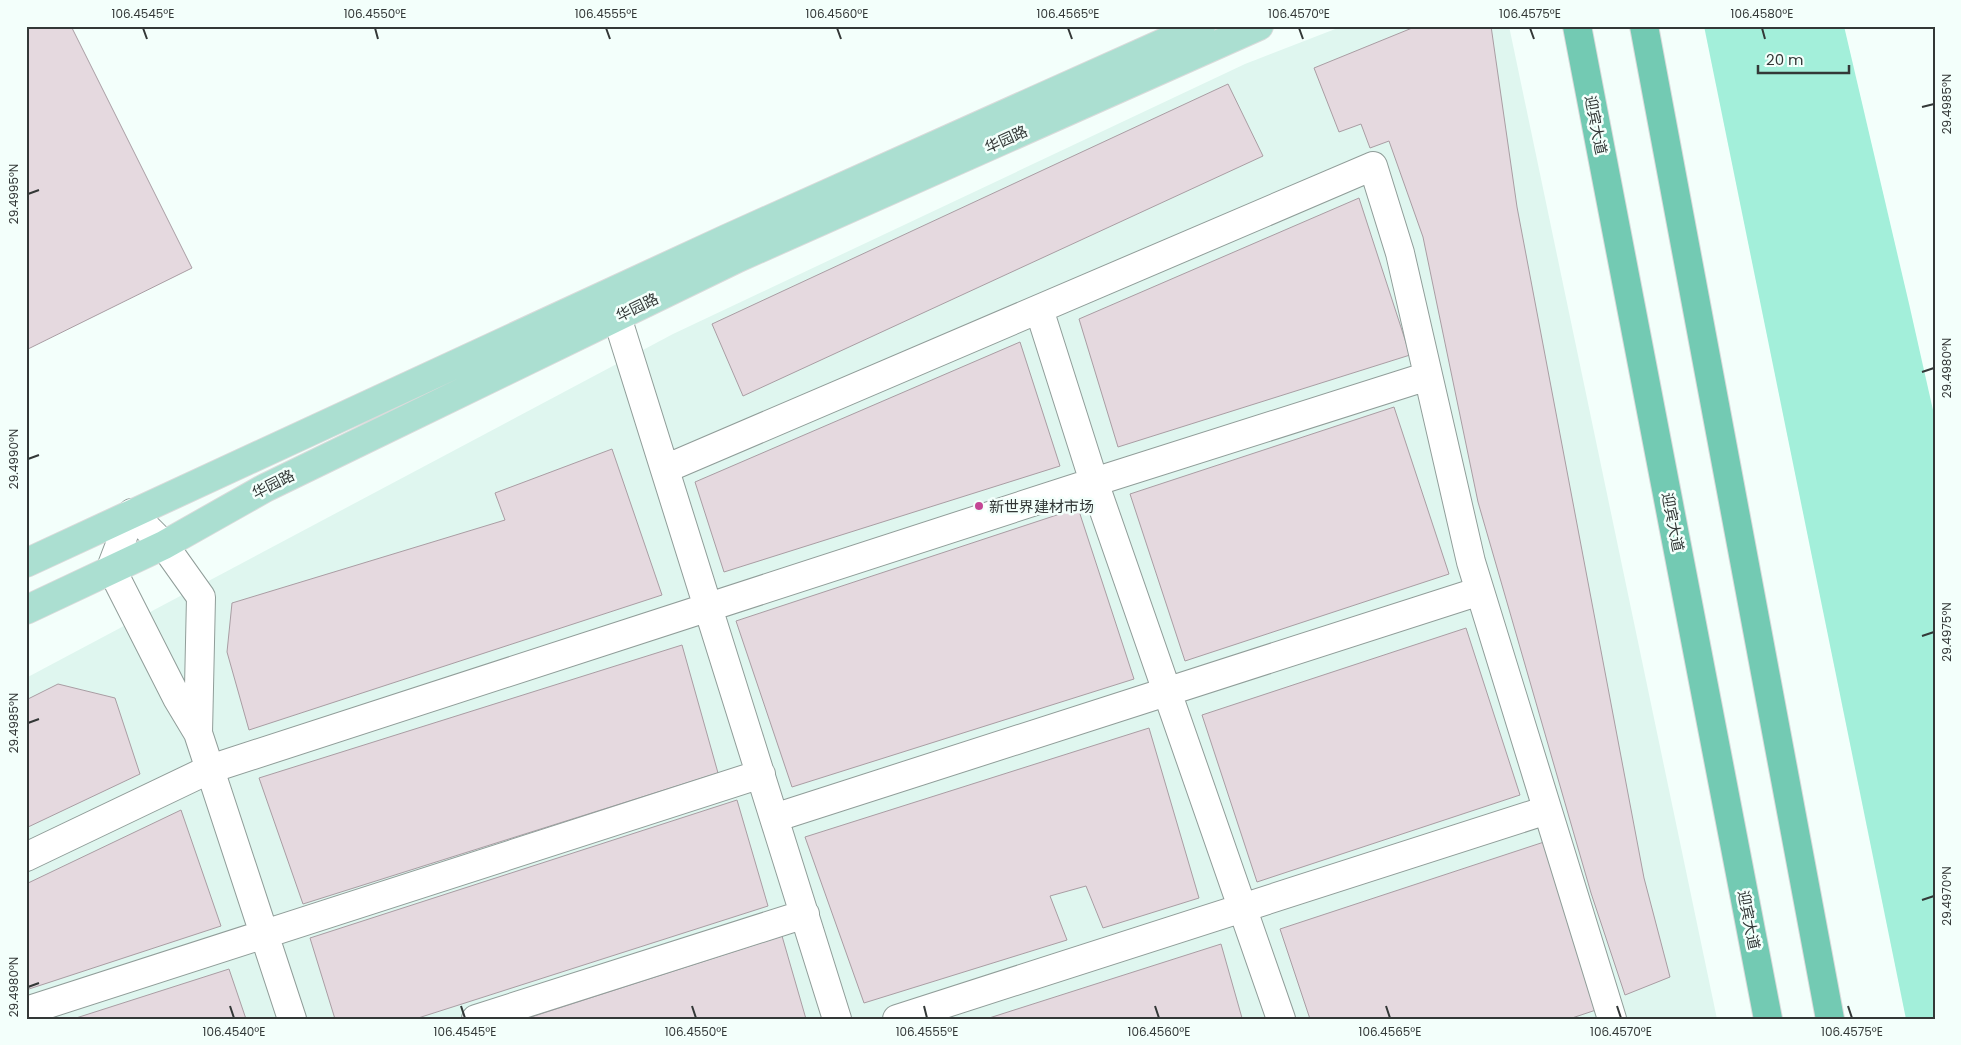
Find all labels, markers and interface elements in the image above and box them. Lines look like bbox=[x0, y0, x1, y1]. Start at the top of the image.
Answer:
text: 106.4545°E bbox=[112, 5, 174, 22]
text: 106.4550°E bbox=[344, 5, 406, 22]
text: 106.4555°E bbox=[575, 5, 637, 22]
text: 106.4560°E bbox=[806, 5, 868, 22]
text: 106.4565°E bbox=[1037, 5, 1099, 22]
text: 106.4570°E bbox=[1268, 5, 1330, 22]
text: 106.4575°E bbox=[1499, 5, 1561, 22]
text: 106.4580°E bbox=[1731, 5, 1793, 22]
scale bar bbox=[1758, 42, 1850, 74]
text: 20 m bbox=[1766, 49, 1804, 70]
text: 29.4985°N bbox=[1938, 74, 1955, 134]
street label: 迎宾大道 bbox=[1580, 94, 1612, 156]
street label: 华园路 bbox=[981, 120, 1031, 158]
text: 29.4995°N bbox=[5, 164, 22, 224]
street label: 华园路 bbox=[612, 288, 662, 326]
text: 29.4980°N bbox=[1938, 338, 1955, 398]
text: 29.4990°N bbox=[5, 429, 22, 489]
street label: 华园路 bbox=[248, 464, 298, 504]
street label: 迎宾大道 bbox=[1657, 491, 1689, 553]
place label: 新世界建材市场 bbox=[989, 496, 1094, 517]
marker: 新世界建材市场 bbox=[973, 500, 985, 512]
text: 29.4975°N bbox=[1938, 602, 1955, 662]
text: 29.4985°N bbox=[5, 693, 22, 753]
text: 29.4970°N bbox=[1938, 866, 1955, 926]
street label: 迎宾大道 bbox=[1733, 889, 1765, 951]
text: 29.4980°N bbox=[5, 957, 22, 1017]
text: 106.4540°E bbox=[203, 1023, 265, 1040]
text: 106.4545°E bbox=[434, 1023, 496, 1040]
text: 106.4550°E bbox=[665, 1023, 727, 1040]
text: 106.4555°E bbox=[896, 1023, 958, 1040]
text: 106.4560°E bbox=[1128, 1023, 1190, 1040]
text: 106.4565°E bbox=[1359, 1023, 1421, 1040]
text: 106.4570°E bbox=[1590, 1023, 1652, 1040]
text: 106.4575°E bbox=[1821, 1023, 1883, 1040]

